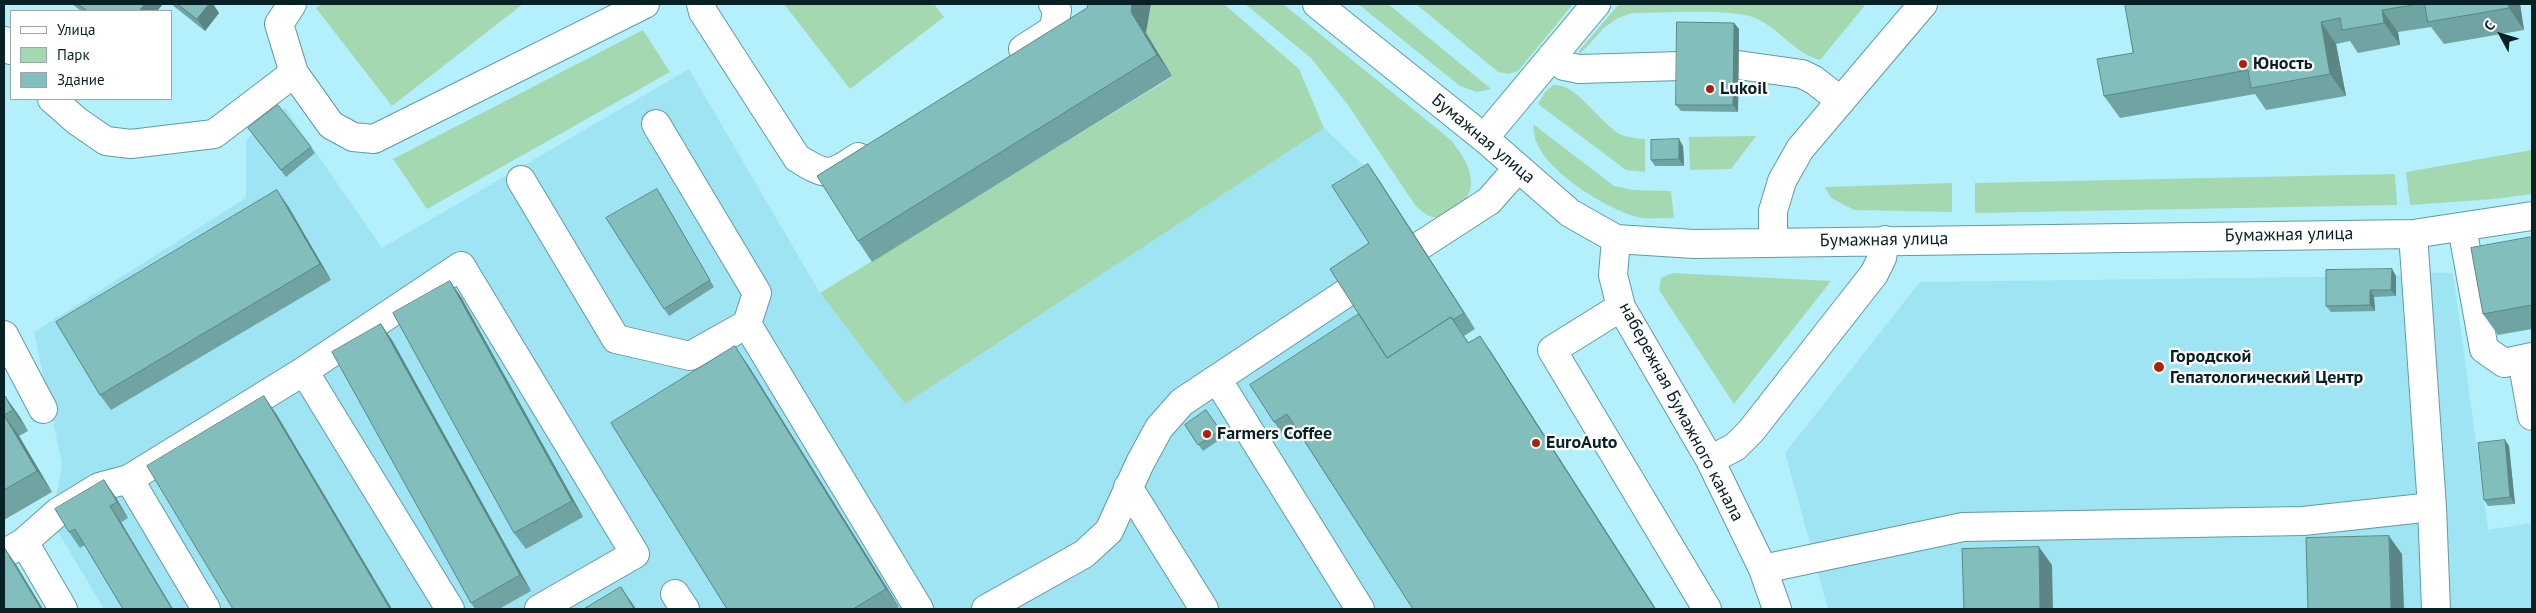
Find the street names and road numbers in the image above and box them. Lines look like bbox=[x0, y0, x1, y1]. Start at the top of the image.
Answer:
street label: Бумажная улица bbox=[1427, 89, 1539, 189]
street label: Бумажная улица bbox=[2225, 223, 2353, 247]
street label: Бумажная улица bbox=[1820, 228, 1948, 252]
street label: набережная Бумажного канала bbox=[1614, 299, 1748, 525]

